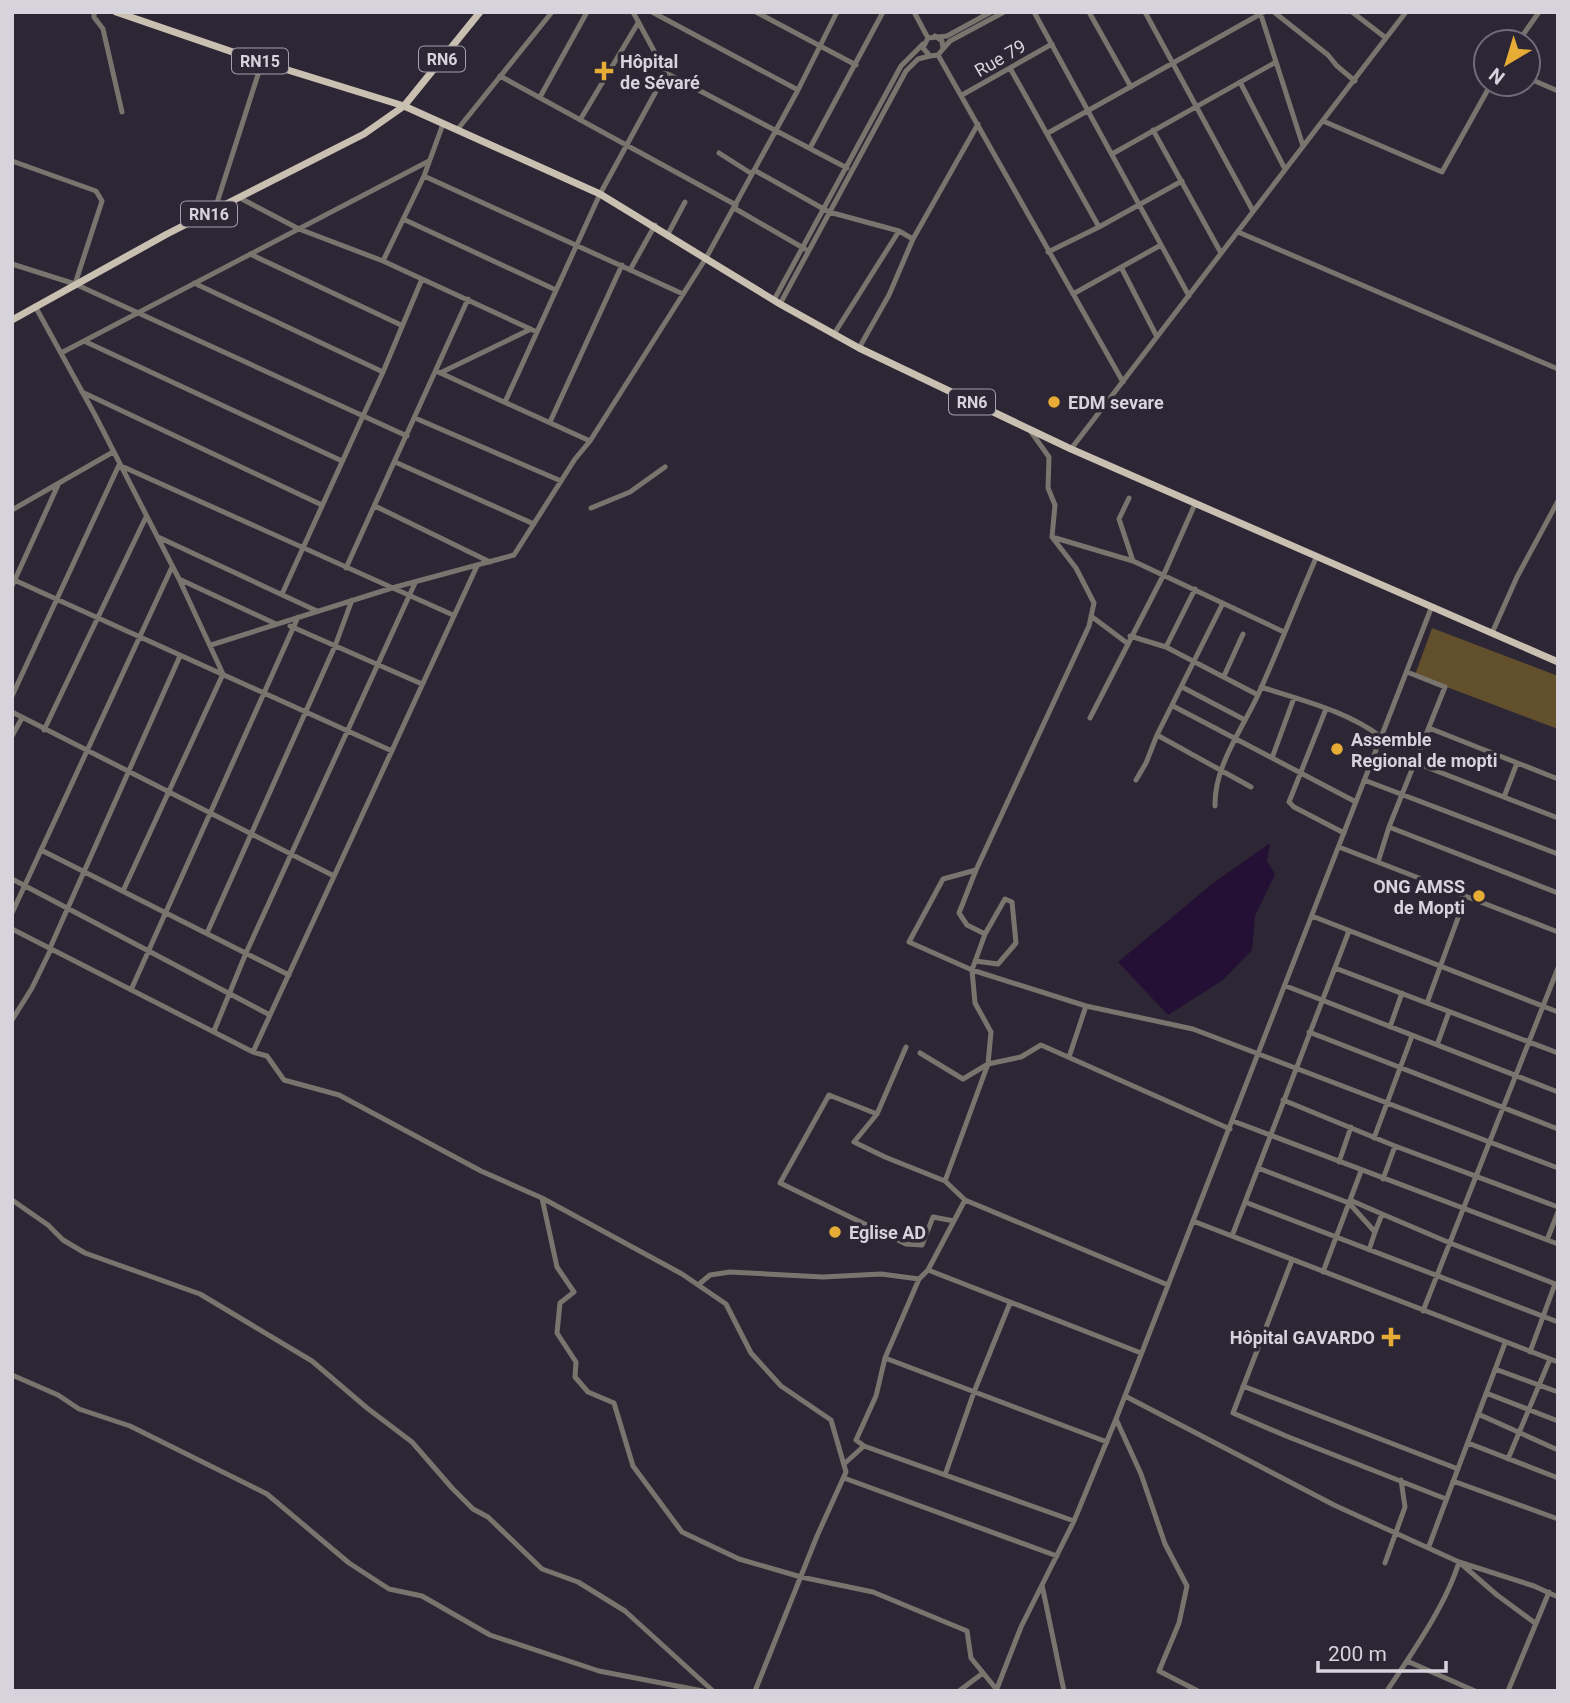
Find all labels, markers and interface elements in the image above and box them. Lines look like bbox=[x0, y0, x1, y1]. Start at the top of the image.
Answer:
north arrow bbox=[1472, 28, 1542, 98]
street label: Rue 79 bbox=[971, 35, 1029, 81]
road number: RN6 bbox=[419, 46, 465, 72]
road number: RN15 bbox=[232, 48, 288, 74]
place label: Hôpital de Sévaré bbox=[620, 51, 700, 93]
marker: Hôpital de Sévaré bbox=[594, 61, 614, 81]
text: N bbox=[1484, 63, 1509, 89]
road number: RN16 bbox=[181, 202, 237, 227]
road number: RN6 bbox=[949, 390, 995, 414]
place label: EDM sevare bbox=[1068, 392, 1164, 413]
marker: EDM sevare bbox=[1046, 394, 1062, 410]
place label: Assemble Regional de mopti bbox=[1351, 729, 1497, 771]
marker: Assemble Regional de mopti bbox=[1329, 741, 1345, 757]
place label: ONG AMSS de Mopti bbox=[1373, 876, 1465, 918]
marker: ONG AMSS de Mopti bbox=[1471, 888, 1487, 904]
place label: Eglise AD bbox=[849, 1222, 926, 1243]
marker: Eglise AD bbox=[827, 1224, 843, 1240]
place label: Hôpital GAVARDO bbox=[1230, 1327, 1375, 1348]
marker: Hôpital GAVARDO bbox=[1381, 1327, 1401, 1347]
scale bar bbox=[1318, 1630, 1446, 1674]
text: 200 m bbox=[1328, 1642, 1387, 1666]

